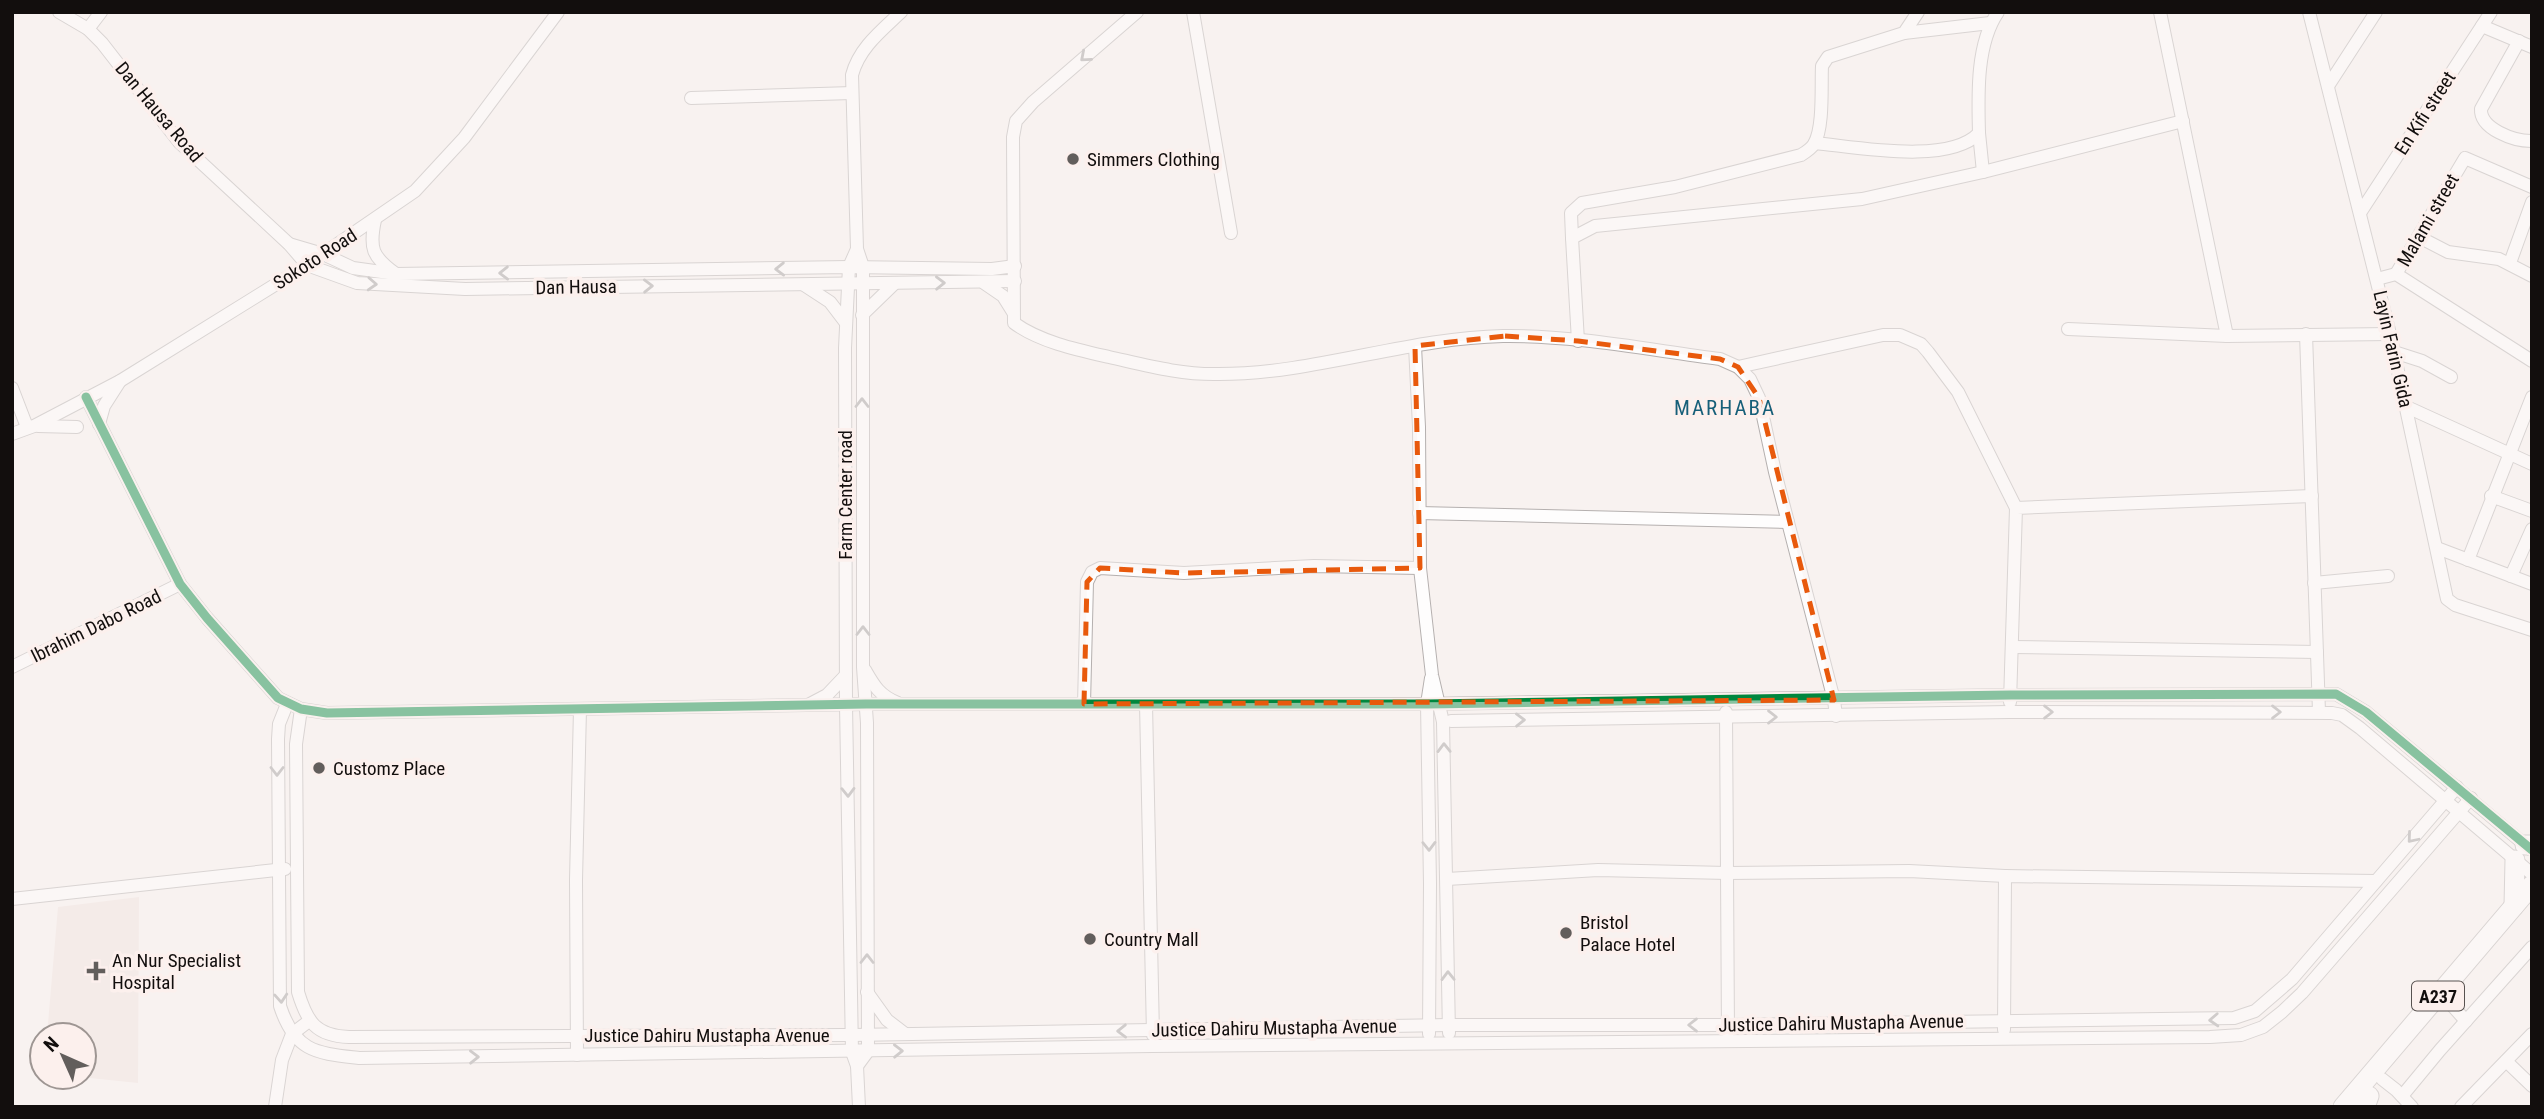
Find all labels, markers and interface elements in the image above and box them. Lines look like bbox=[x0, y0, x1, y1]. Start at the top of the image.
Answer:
one-way arrow bbox=[1081, 49, 1094, 61]
street label: Dan Hausa Road bbox=[110, 57, 208, 167]
street label: En Kifi street bbox=[2390, 67, 2460, 159]
place label: Simmers Clothing bbox=[1087, 148, 1220, 171]
marker: Simmers Clothing bbox=[1065, 151, 1081, 167]
street label: Malami street bbox=[2392, 170, 2464, 270]
street label: Sokoto Road bbox=[269, 223, 361, 295]
one-way arrow bbox=[775, 261, 786, 276]
one-way arrow bbox=[498, 266, 509, 281]
street label: Dan Hausa bbox=[535, 275, 617, 299]
one-way arrow bbox=[936, 275, 946, 291]
one-way arrow bbox=[367, 276, 378, 291]
one-way arrow bbox=[644, 278, 654, 294]
street label: Layin Farin Gida bbox=[2368, 288, 2418, 410]
district label: MARHABA bbox=[1674, 396, 1776, 420]
one-way arrow bbox=[854, 397, 870, 408]
street label: Farm Center road bbox=[834, 430, 857, 560]
street label: Ibrahim Dabo Road bbox=[27, 584, 165, 668]
one-way arrow bbox=[855, 625, 871, 635]
one-way arrow bbox=[2043, 704, 2054, 720]
one-way arrow bbox=[2271, 704, 2281, 720]
one-way arrow bbox=[1767, 709, 1777, 725]
one-way arrow bbox=[1514, 712, 1525, 727]
one-way arrow bbox=[1436, 743, 1451, 754]
place label: Customz Place bbox=[333, 757, 445, 780]
marker: Customz Place bbox=[311, 760, 327, 776]
one-way arrow bbox=[269, 766, 285, 776]
one-way arrow bbox=[840, 787, 856, 798]
one-way arrow bbox=[2408, 830, 2420, 843]
one-way arrow bbox=[1422, 840, 1437, 851]
place label: Bristol Palace Hotel bbox=[1580, 911, 1675, 956]
marker: Bristol Palace Hotel bbox=[1558, 925, 1574, 941]
place label: Country Mall bbox=[1104, 928, 1199, 951]
marker: Country Mall bbox=[1082, 931, 1098, 947]
place label: An Nur Specialist Hospital bbox=[112, 949, 241, 994]
one-way arrow bbox=[859, 953, 875, 963]
marker: An Nur Specialist Hospital bbox=[86, 961, 106, 981]
one-way arrow bbox=[1440, 970, 1456, 981]
road number: A237 bbox=[2412, 981, 2464, 1010]
one-way arrow bbox=[273, 993, 288, 1004]
street label: Justice Dahiru Mustapha Avenue bbox=[1718, 1009, 1964, 1037]
one-way arrow bbox=[2208, 1012, 2219, 1027]
street label: Justice Dahiru Mustapha Avenue bbox=[1151, 1014, 1397, 1042]
one-way arrow bbox=[1687, 1017, 1697, 1033]
north arrow bbox=[28, 1021, 98, 1091]
one-way arrow bbox=[1116, 1023, 1127, 1038]
street label: Justice Dahiru Mustapha Avenue bbox=[584, 1024, 830, 1047]
text: N bbox=[39, 1032, 64, 1057]
one-way arrow bbox=[893, 1043, 904, 1059]
one-way arrow bbox=[469, 1049, 480, 1064]

